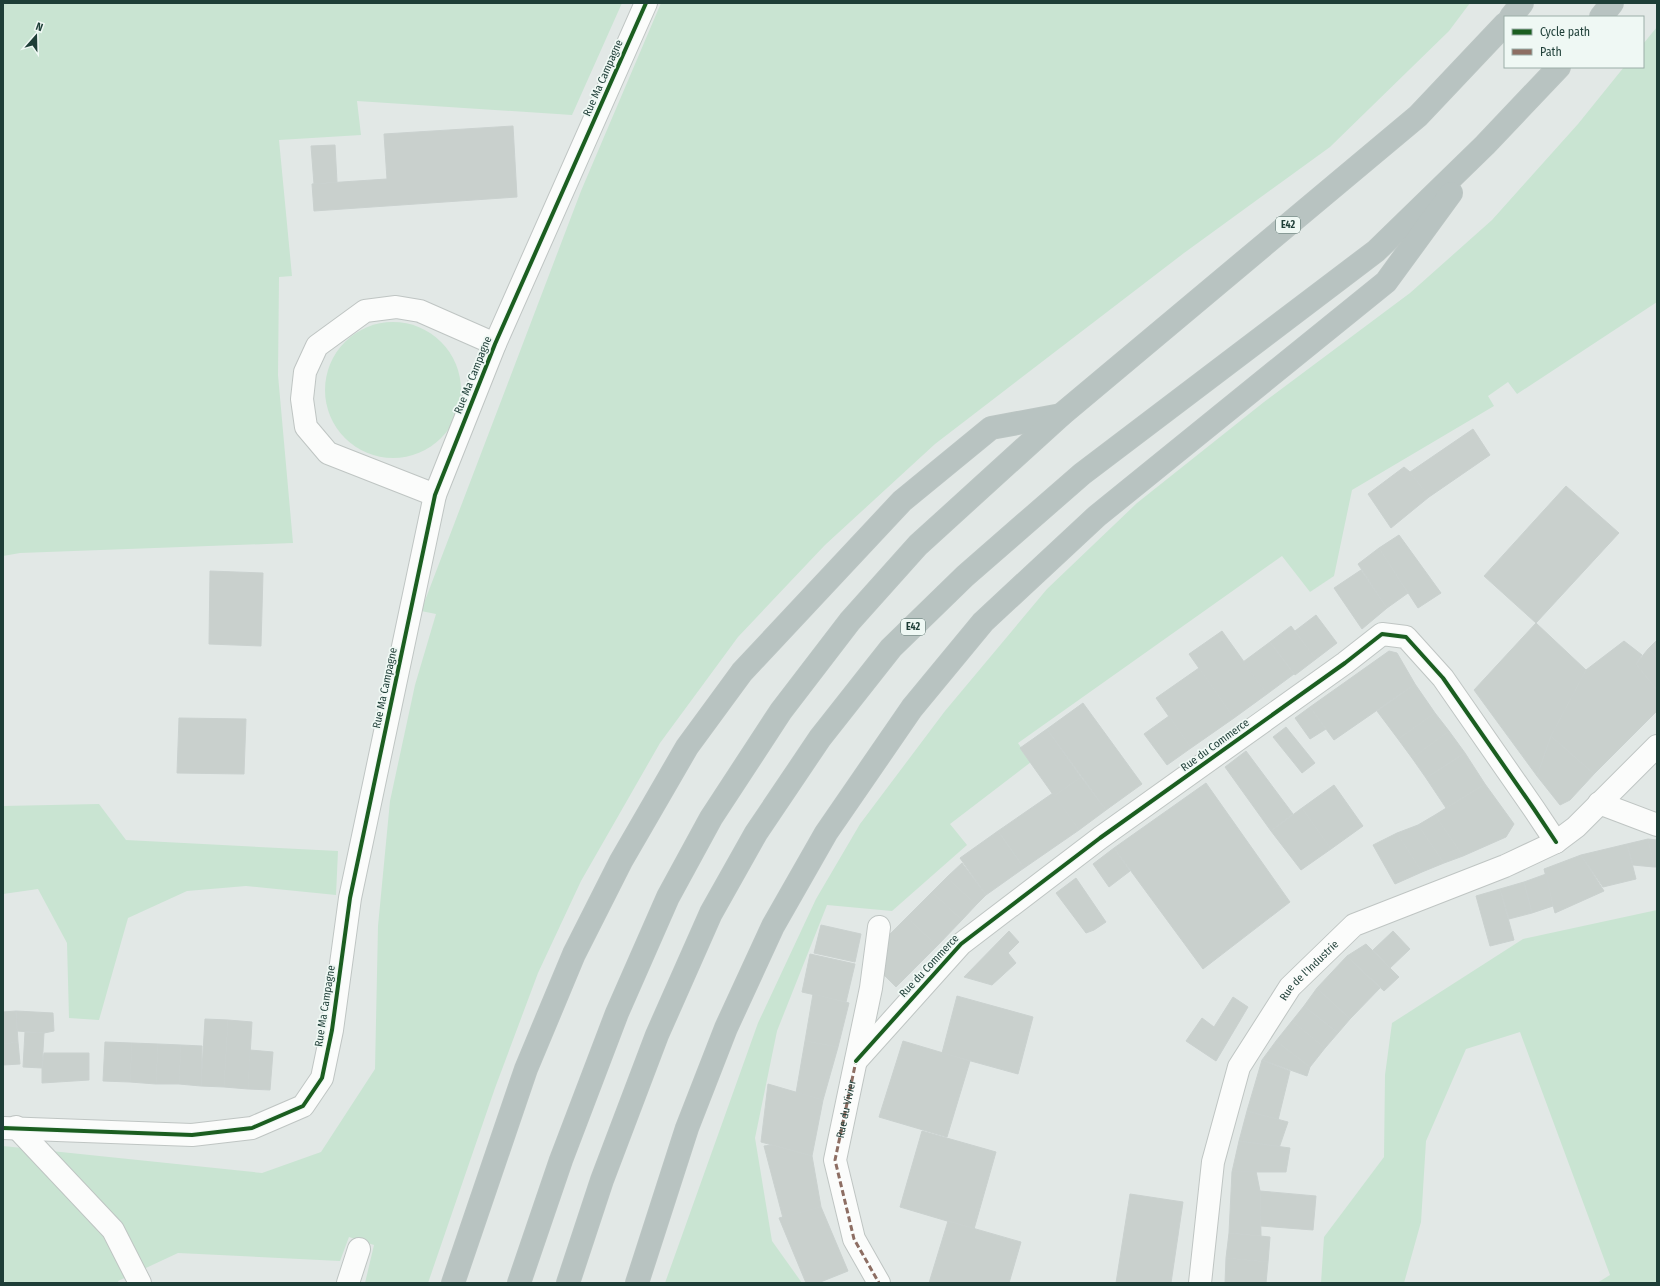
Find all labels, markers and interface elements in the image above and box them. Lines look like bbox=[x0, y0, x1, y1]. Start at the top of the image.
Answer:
north arrow bbox=[16, 16, 56, 56]
legend bbox=[1504, 16, 1644, 68]
text: N bbox=[34, 20, 45, 34]
text: Cycle path bbox=[1540, 25, 1590, 39]
street label: Rue Ma Campagne bbox=[580, 38, 626, 118]
text: Path bbox=[1540, 45, 1562, 59]
road number: E42 bbox=[1276, 217, 1300, 233]
street label: Rue Ma Campagne bbox=[452, 334, 494, 416]
road number: E42 bbox=[901, 619, 925, 635]
street label: Rue Ma Campagne bbox=[370, 646, 400, 730]
street label: Rue du Commerce bbox=[1178, 716, 1252, 774]
street label: Rue du Commerce bbox=[897, 932, 961, 1000]
street label: Rue de l'Industrie bbox=[1277, 937, 1341, 1003]
street label: Rue Ma Campagne bbox=[312, 964, 338, 1048]
street label: Rue du Vivier bbox=[833, 1078, 858, 1139]

